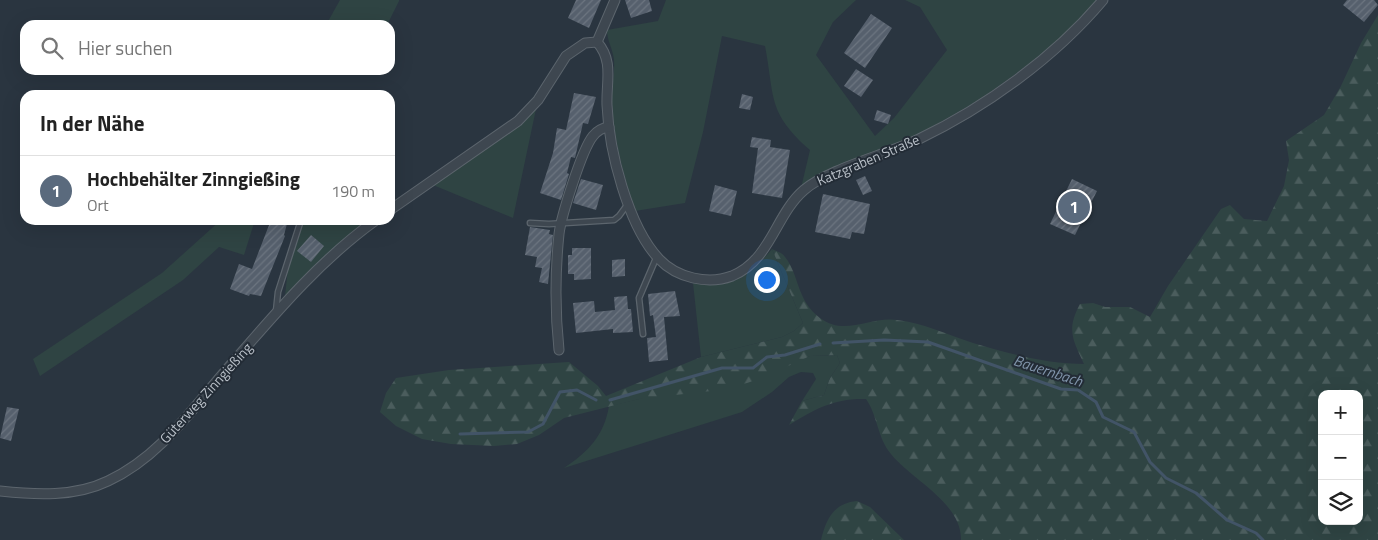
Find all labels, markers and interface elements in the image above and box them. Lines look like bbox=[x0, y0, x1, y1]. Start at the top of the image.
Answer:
search box bbox=[20, 20, 395, 75]
text: Hier suchen bbox=[78, 33, 173, 62]
icon: search bbox=[38, 34, 66, 62]
text: In der Nähe bbox=[40, 107, 145, 139]
street label: Katzgraben Straße bbox=[813, 128, 922, 191]
text: Hochbehälter Zinngießing bbox=[87, 164, 300, 193]
text: 1 bbox=[52, 179, 60, 203]
text: 190 m bbox=[331, 179, 375, 203]
pin: 1 bbox=[1058, 188, 1090, 226]
text: Ort bbox=[87, 193, 109, 217]
your location bbox=[754, 267, 780, 293]
street label: Güterweg Zinngießing bbox=[154, 337, 257, 448]
water label: Bauernbach bbox=[1011, 349, 1086, 393]
map controls bbox=[1318, 390, 1363, 525]
button: + bbox=[1318, 390, 1363, 435]
button: − bbox=[1318, 435, 1363, 480]
button: layers bbox=[1318, 480, 1363, 525]

